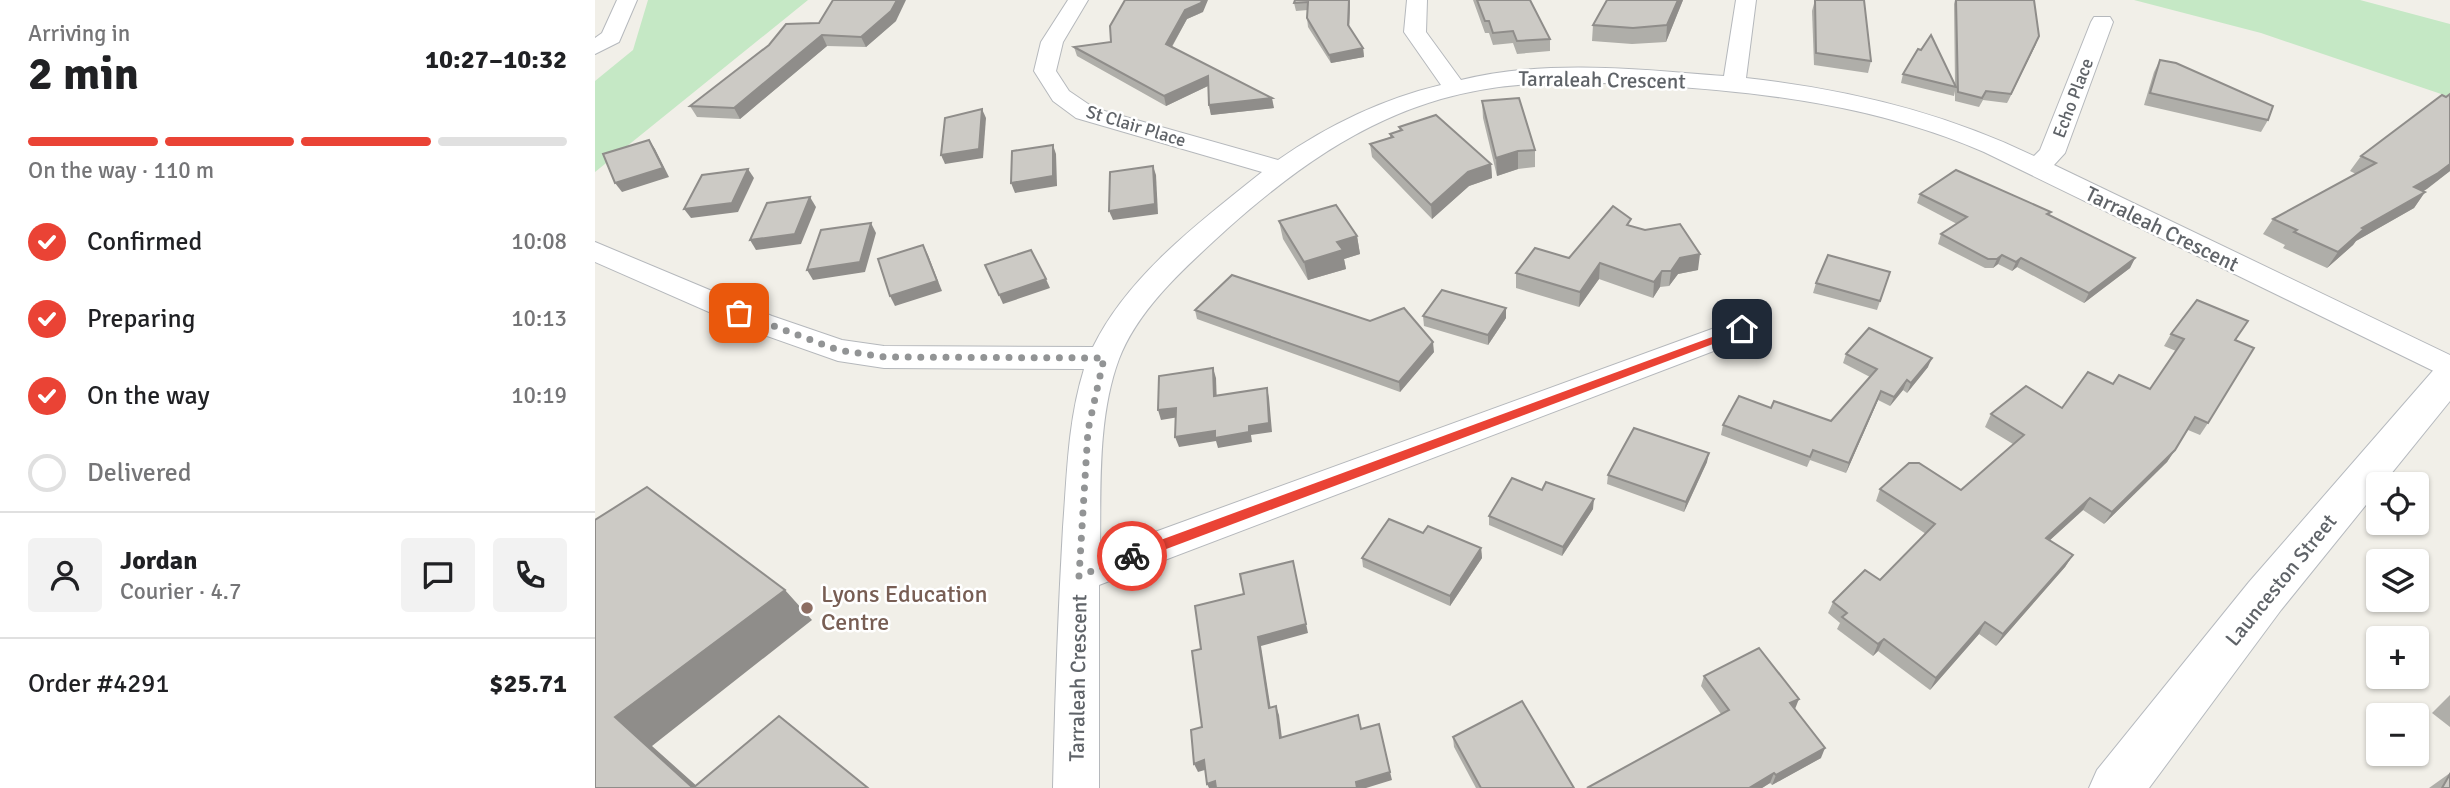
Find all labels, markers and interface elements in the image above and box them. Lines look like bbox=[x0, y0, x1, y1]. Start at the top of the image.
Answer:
text: Arriving in bbox=[28, 19, 130, 48]
text: 10:27–10:32 bbox=[425, 44, 567, 76]
text: 2 min bbox=[28, 46, 139, 102]
street label: Echo Place bbox=[2048, 55, 2098, 141]
street label: Tarraleah Crescent bbox=[1518, 66, 1686, 94]
street label: St Clair Place bbox=[1084, 100, 1188, 152]
text: On the way · 110 m bbox=[28, 156, 214, 185]
street label: Tarraleah Crescent bbox=[2081, 181, 2243, 277]
icon: check bbox=[28, 223, 66, 261]
text: Confirmed bbox=[87, 226, 202, 258]
text: 10:08 bbox=[511, 227, 567, 256]
pin bbox=[709, 283, 769, 343]
icon: bag bbox=[720, 294, 758, 332]
pin bbox=[1712, 299, 1772, 359]
icon: check bbox=[28, 300, 66, 338]
text: Preparing bbox=[87, 303, 195, 335]
text: 10:13 bbox=[511, 304, 567, 333]
icon: home bbox=[1723, 310, 1761, 348]
icon: check bbox=[28, 377, 66, 415]
text: On the way bbox=[87, 380, 210, 412]
text: 10:19 bbox=[511, 381, 567, 410]
text: Delivered bbox=[87, 457, 192, 489]
map controls bbox=[2366, 472, 2429, 766]
button: locate bbox=[2366, 472, 2429, 535]
street label: Launceston Street bbox=[2220, 509, 2342, 651]
courier bbox=[1097, 521, 1167, 591]
icon: bike bbox=[1113, 537, 1151, 575]
button: person bbox=[28, 538, 102, 612]
button: chat bbox=[401, 538, 475, 612]
button: phone bbox=[493, 538, 567, 612]
text: Jordan bbox=[120, 545, 197, 577]
button: layers bbox=[2366, 549, 2429, 612]
text: Courier · 4.7 bbox=[120, 577, 241, 606]
place label: Lyons Education Centre bbox=[821, 579, 988, 637]
street label: Tarraleah Crescent bbox=[1064, 594, 1092, 762]
marker: Lyons Education Centre bbox=[799, 600, 815, 616]
button: + bbox=[2366, 626, 2429, 689]
text: Order #4291 bbox=[28, 668, 169, 700]
text: $25.71 bbox=[489, 668, 567, 700]
button: − bbox=[2366, 703, 2429, 766]

